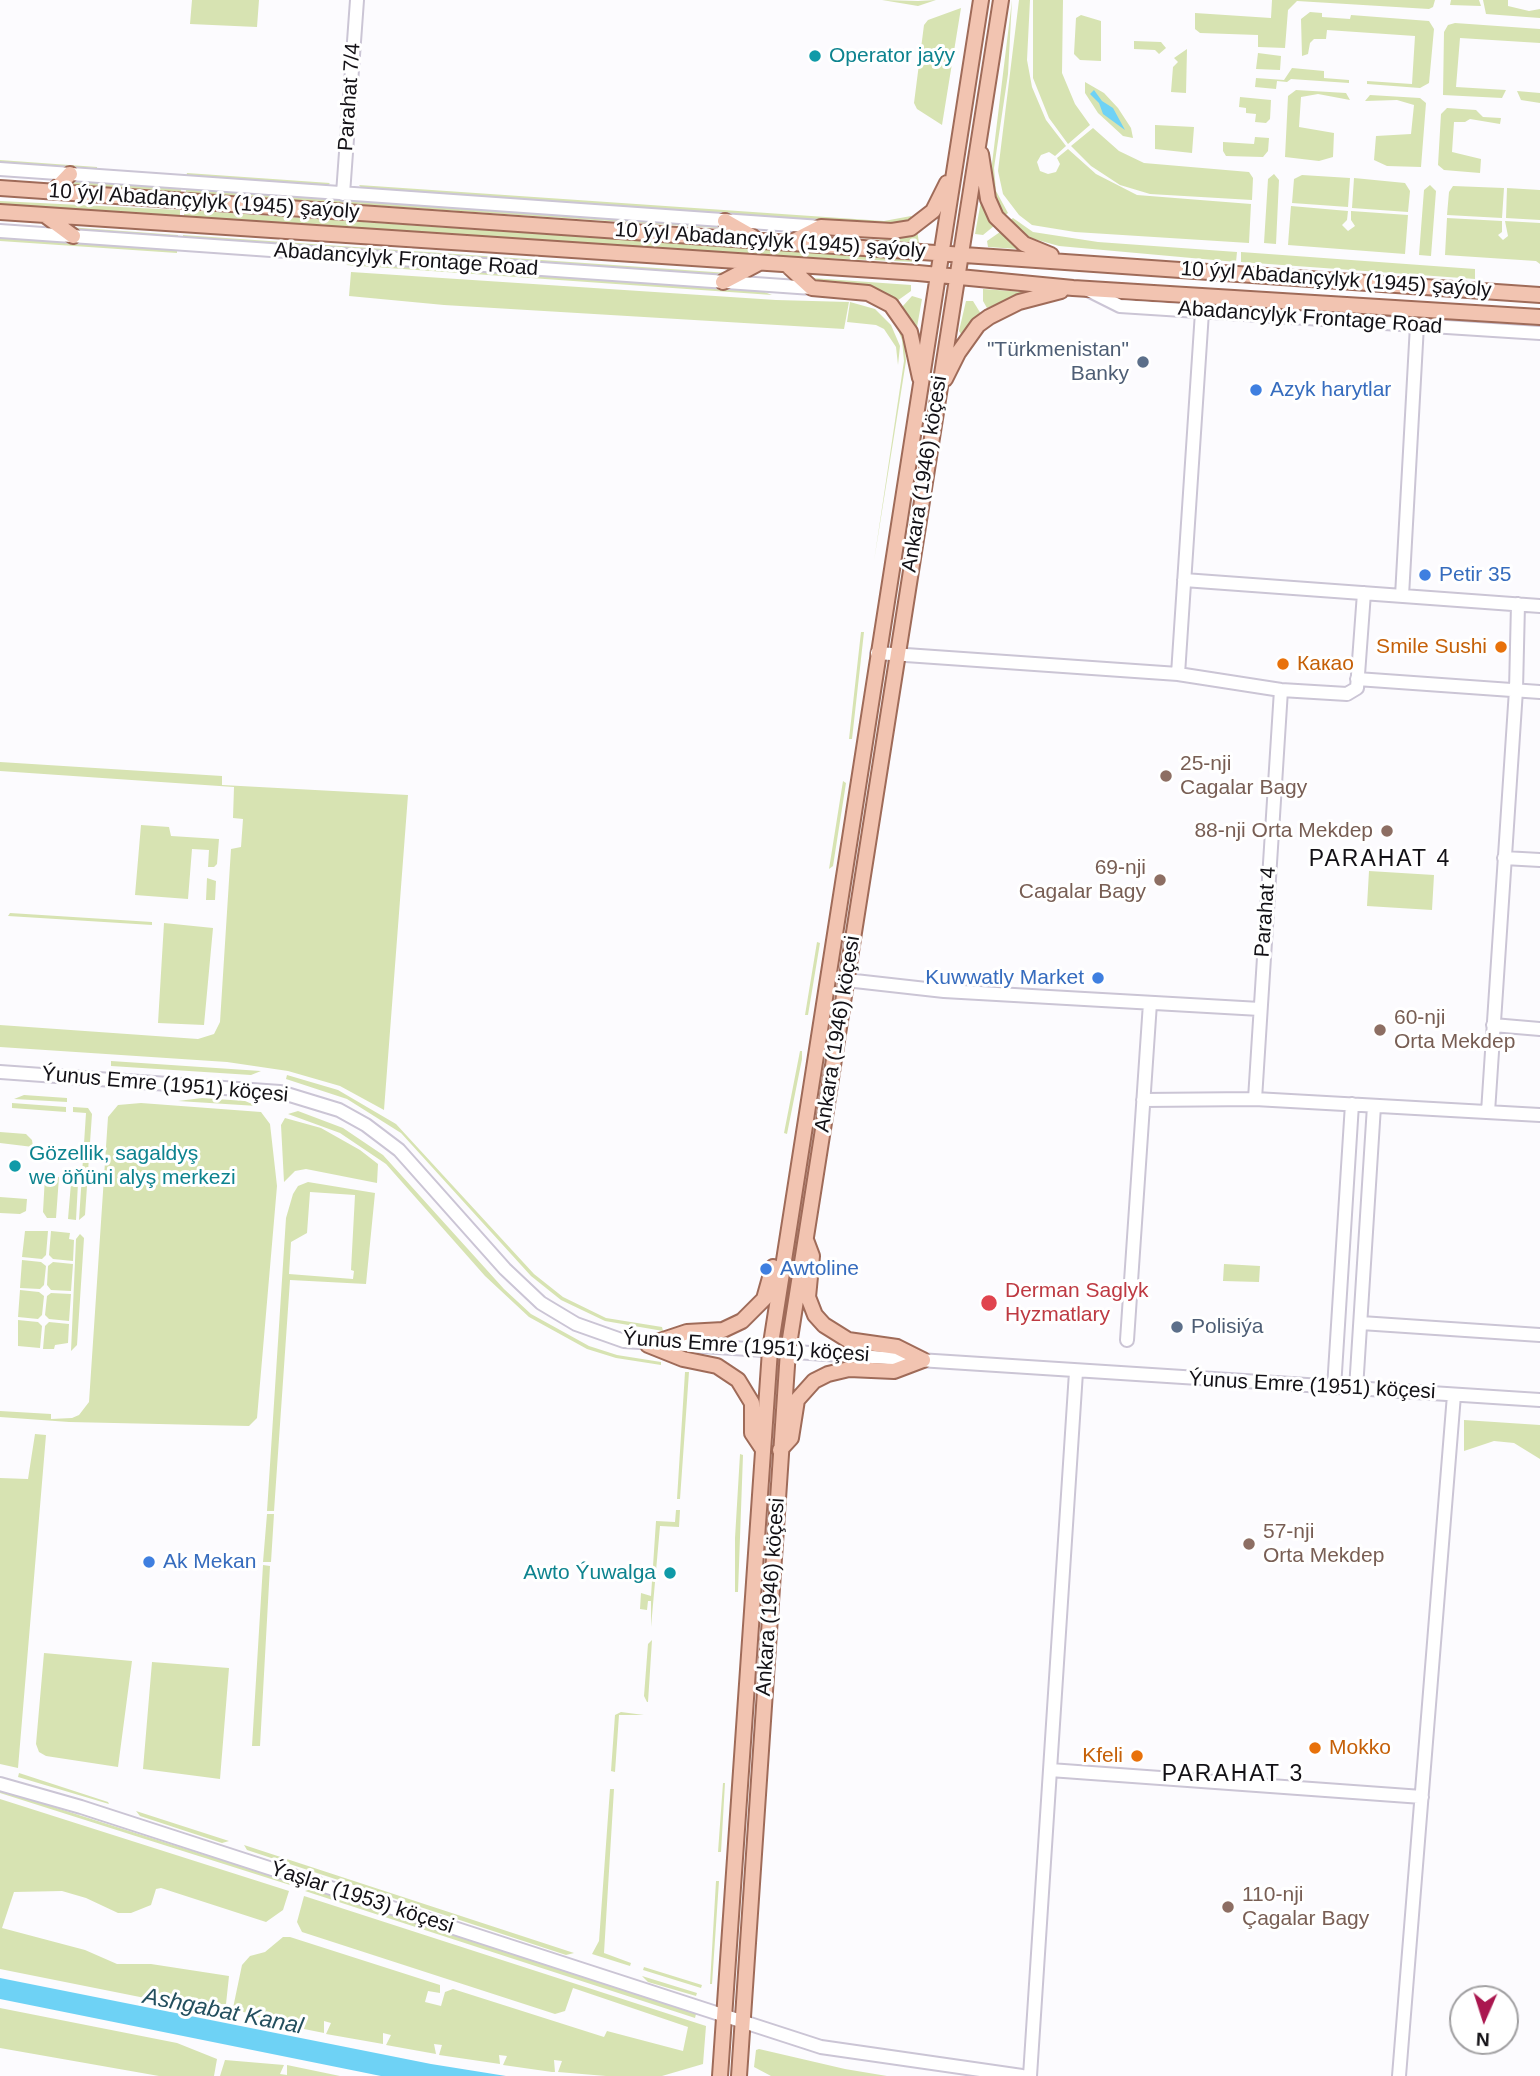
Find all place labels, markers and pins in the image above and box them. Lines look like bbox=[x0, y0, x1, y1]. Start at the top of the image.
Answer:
place label: Operator jaýy bbox=[829, 43, 955, 69]
marker: Operator jaýy bbox=[807, 48, 823, 64]
place label: "Türkmenistan" Banky bbox=[987, 337, 1129, 387]
marker: "Türkmenistan" Banky bbox=[1135, 354, 1151, 370]
place label: Azyk harytlar bbox=[1270, 377, 1391, 403]
marker: Azyk harytlar bbox=[1248, 382, 1264, 398]
place label: Petir 35 bbox=[1439, 562, 1511, 588]
marker: Petir 35 bbox=[1417, 567, 1433, 583]
place label: Smile Sushi bbox=[1376, 634, 1487, 660]
marker: Smile Sushi bbox=[1493, 639, 1509, 655]
place label: Какао bbox=[1297, 651, 1354, 677]
marker: Какао bbox=[1275, 656, 1291, 672]
place label: 25-nji Cagalar Bagy bbox=[1180, 751, 1307, 801]
marker: 25-nji Cagalar Bagy bbox=[1158, 768, 1174, 784]
place label: 88-nji Orta Mekdep bbox=[1194, 818, 1373, 844]
marker: 88-nji Orta Mekdep bbox=[1379, 823, 1395, 839]
place label: 69-nji Cagalar Bagy bbox=[1019, 855, 1146, 905]
marker: 69-nji Cagalar Bagy bbox=[1152, 872, 1168, 888]
place label: Kuwwatly Market bbox=[925, 965, 1084, 991]
marker: Kuwwatly Market bbox=[1090, 970, 1106, 986]
place label: 60-nji Orta Mekdep bbox=[1394, 1005, 1515, 1055]
marker: 60-nji Orta Mekdep bbox=[1372, 1022, 1388, 1038]
place label: Gözellik, sagaldyş we öňüni alyş merkezi bbox=[29, 1141, 236, 1191]
marker: Gözellik, sagaldyş we öňüni alyş merkezi bbox=[7, 1158, 23, 1174]
place label: Awtoline bbox=[780, 1256, 859, 1282]
marker: Awtoline bbox=[758, 1261, 774, 1277]
place label: Derman Saglyk Hyzmatlary bbox=[1005, 1278, 1149, 1328]
marker: Derman Saglyk Hyzmatlary bbox=[979, 1293, 999, 1313]
place label: Polisiýa bbox=[1191, 1314, 1263, 1340]
marker: Polisiýa bbox=[1169, 1319, 1185, 1335]
place label: 57-nji Orta Mekdep bbox=[1263, 1519, 1384, 1569]
marker: 57-nji Orta Mekdep bbox=[1241, 1536, 1257, 1552]
place label: Ak Mekan bbox=[163, 1549, 256, 1575]
marker: Ak Mekan bbox=[141, 1554, 157, 1570]
place label: Awto Ýuwalga bbox=[523, 1560, 656, 1586]
marker: Awto Ýuwalga bbox=[662, 1565, 678, 1581]
place label: Mokko bbox=[1329, 1735, 1391, 1761]
marker: Mokko bbox=[1307, 1740, 1323, 1756]
place label: Kfeli bbox=[1082, 1743, 1123, 1769]
marker: Kfeli bbox=[1129, 1748, 1145, 1764]
place label: 110-nji Çagalar Bagy bbox=[1242, 1882, 1369, 1932]
marker: 110-nji Çagalar Bagy bbox=[1220, 1899, 1236, 1915]

